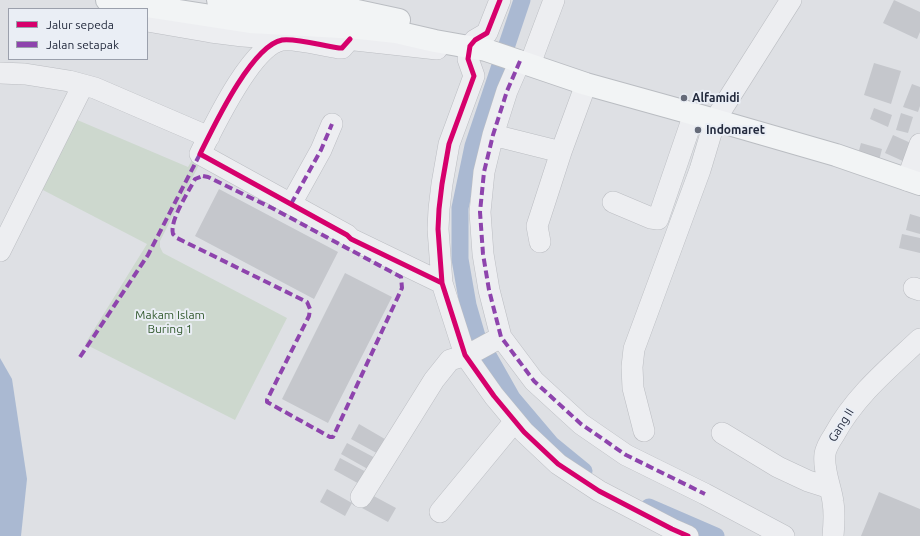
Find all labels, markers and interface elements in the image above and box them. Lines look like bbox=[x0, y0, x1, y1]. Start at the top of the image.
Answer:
legend bbox=[8, 8, 148, 60]
text: Jalur sepeda bbox=[46, 18, 114, 31]
text: Jalan setapak bbox=[46, 38, 119, 51]
place label: Alfamidi bbox=[692, 91, 740, 105]
marker: Alfamidi bbox=[679, 93, 689, 103]
place label: Indomaret bbox=[706, 123, 765, 137]
marker: Indomaret bbox=[693, 125, 703, 135]
park label: Makam Islam Buring 1 bbox=[135, 308, 205, 336]
street label: Gang II bbox=[825, 406, 857, 444]

